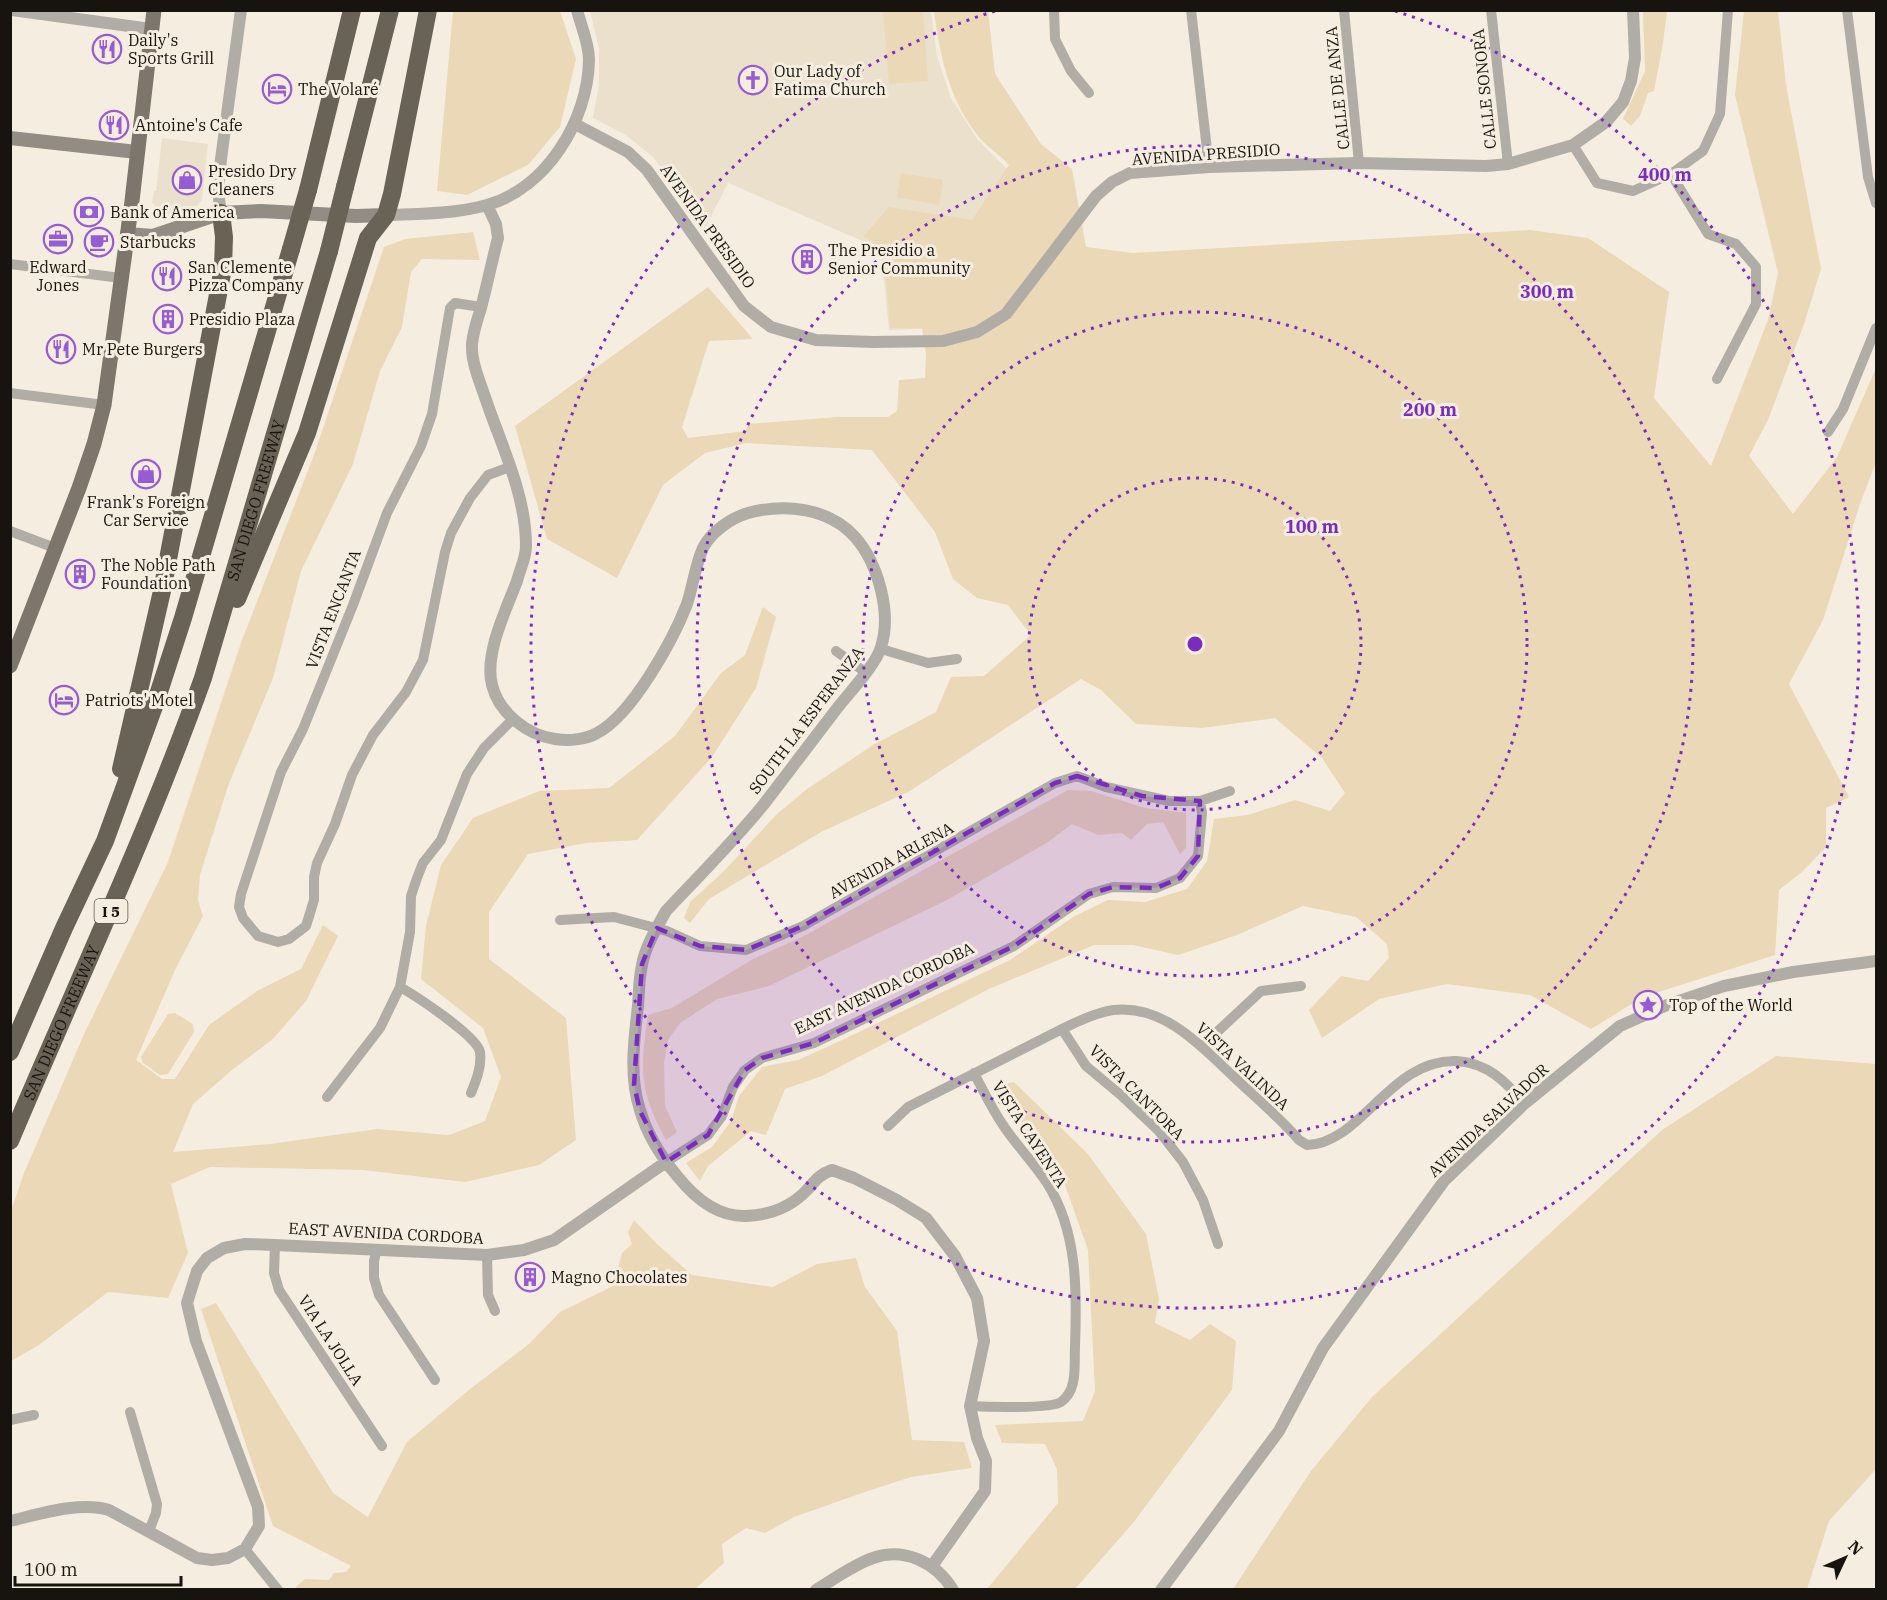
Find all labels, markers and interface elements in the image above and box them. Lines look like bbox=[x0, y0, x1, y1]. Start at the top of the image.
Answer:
street label: CALLE DE ANZA bbox=[1321, 25, 1353, 151]
street label: CALLE SONORA bbox=[1468, 28, 1500, 150]
place label: Daily's Sports Grill bbox=[128, 30, 214, 68]
restaurant icon: Daily's Sports Grill bbox=[91, 33, 123, 65]
place label: Our Lady of Fatima Church bbox=[774, 61, 886, 99]
church icon: Our Lady of Fatima Church bbox=[737, 64, 769, 96]
hotel icon: The Volaré bbox=[261, 73, 293, 105]
place label: The Volaré bbox=[298, 79, 379, 99]
restaurant icon: Antoine's Cafe bbox=[98, 109, 130, 141]
place label: Antoine's Cafe bbox=[135, 115, 243, 135]
street label: AVENIDA PRESIDIO bbox=[1131, 139, 1281, 169]
street label: AVENIDA PRESIDIO bbox=[656, 160, 760, 292]
place label: Presido Dry Cleaners bbox=[208, 161, 297, 199]
text: 400 m bbox=[1638, 163, 1693, 186]
shop icon: Presido Dry Cleaners bbox=[171, 164, 203, 196]
bank icon: Bank of America bbox=[73, 196, 105, 228]
place label: Bank of America bbox=[110, 202, 235, 222]
office icon: Edward Jones bbox=[42, 223, 74, 255]
cafe icon: Starbucks bbox=[83, 226, 115, 258]
place label: Starbucks bbox=[120, 232, 196, 252]
place label: The Presidio a Senior Community bbox=[828, 240, 971, 278]
building icon: The Presidio a Senior Community bbox=[791, 243, 823, 275]
place label: Edward Jones bbox=[29, 257, 87, 295]
place label: San Clemente Pizza Company bbox=[188, 257, 304, 295]
restaurant icon: San Clemente Pizza Company bbox=[151, 260, 183, 292]
text: 300 m bbox=[1520, 280, 1575, 303]
building icon: Presidio Plaza bbox=[152, 303, 184, 335]
place label: Presidio Plaza bbox=[189, 309, 296, 329]
restaurant icon: Mr Pete Burgers bbox=[45, 333, 77, 365]
place label: Mr Pete Burgers bbox=[82, 339, 203, 359]
text: 200 m bbox=[1403, 398, 1458, 421]
street label: SAN DIEGO FREEWAY bbox=[222, 417, 289, 583]
shop icon: Frank's Foreign Car Service bbox=[130, 458, 162, 490]
place label: Frank's Foreign Car Service bbox=[87, 492, 205, 530]
text: 100 m bbox=[1285, 515, 1340, 538]
street label: VISTA ENCANTA bbox=[301, 546, 365, 672]
place label: The Noble Path Foundation bbox=[101, 555, 216, 593]
building icon: The Noble Path Foundation bbox=[64, 558, 96, 590]
centre of rings bbox=[1185, 634, 1205, 654]
street label: SOUTH LA ESPERANZA bbox=[744, 642, 868, 798]
hotel icon: Patriots' Motel bbox=[48, 684, 80, 716]
place label: Patriots' Motel bbox=[85, 690, 193, 710]
street label: AVENIDA ARLENA bbox=[825, 817, 957, 903]
road number: I 5 bbox=[94, 899, 128, 923]
street label: EAST AVENIDA CORDOBA bbox=[791, 938, 977, 1038]
street label: SAN DIEGO FREEWAY bbox=[19, 942, 104, 1103]
place icon: Top of the World bbox=[1632, 989, 1664, 1021]
place label: Top of the World bbox=[1669, 995, 1793, 1015]
street label: VISTA VALINDA bbox=[1192, 1018, 1294, 1114]
street label: VISTA CANTORA bbox=[1085, 1040, 1189, 1144]
street label: AVENIDA SALVADOR bbox=[1424, 1059, 1553, 1181]
street label: VISTA CAYENTA bbox=[988, 1077, 1072, 1191]
street label: EAST AVENIDA CORDOBA bbox=[288, 1218, 484, 1248]
building icon: Magno Chocolates bbox=[514, 1261, 546, 1293]
place label: Magno Chocolates bbox=[551, 1267, 687, 1287]
street label: VIA LA JOLLA bbox=[294, 1291, 368, 1389]
north arrow bbox=[1815, 1528, 1875, 1588]
text: N bbox=[1844, 1536, 1867, 1559]
scale bar bbox=[15, 1549, 182, 1587]
text: 100 m bbox=[24, 1558, 78, 1581]

